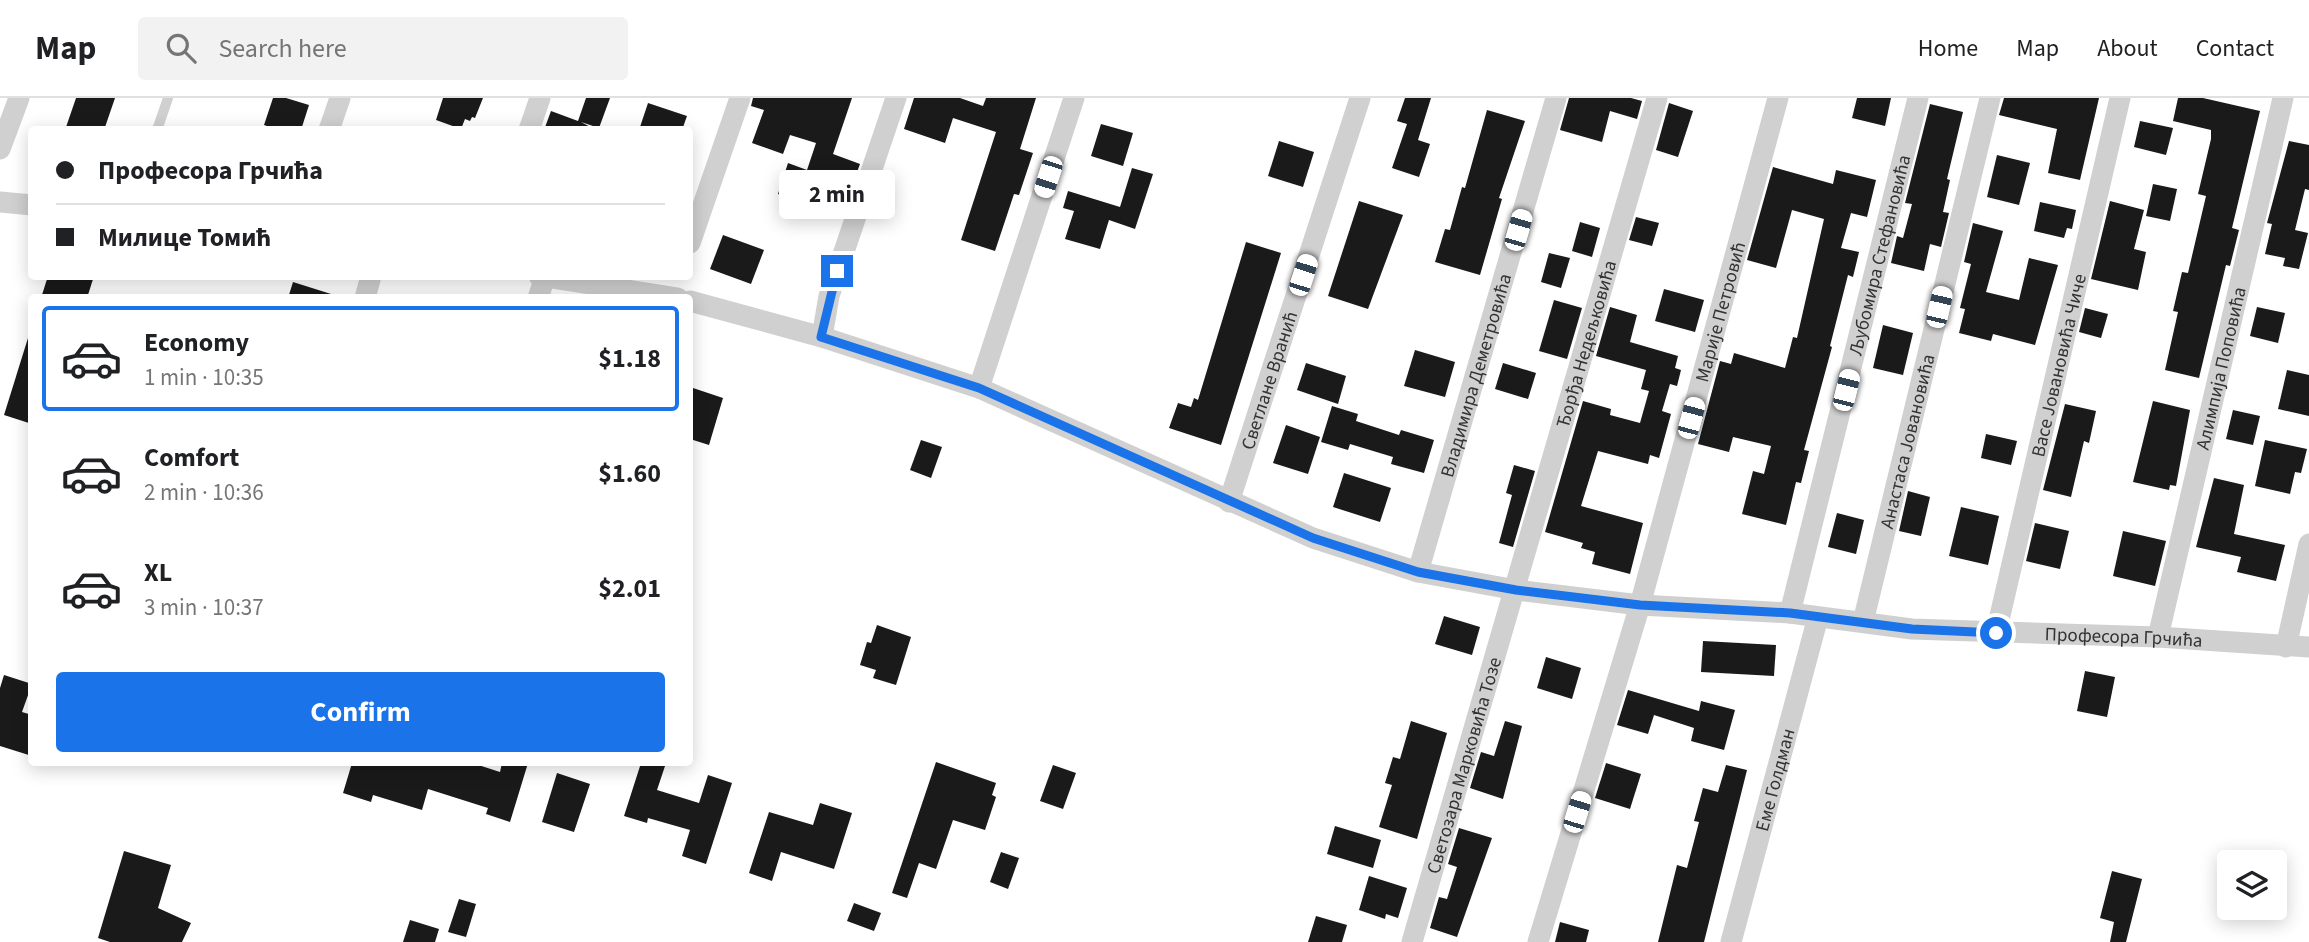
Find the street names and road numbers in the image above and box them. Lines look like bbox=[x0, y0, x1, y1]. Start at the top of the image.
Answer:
street label: Љубомира Стефановића bbox=[1843, 152, 1918, 358]
street label: Марије Петровић bbox=[1689, 239, 1753, 385]
street label: Ђорђа Недељковића bbox=[1550, 257, 1624, 431]
street label: Владимира Деметровића bbox=[1434, 271, 1519, 481]
street label: Васе Јовановића Чиче bbox=[2025, 271, 2094, 460]
street label: Алимпија Поповића bbox=[2190, 284, 2254, 453]
street label: Светлане Вранић bbox=[1235, 308, 1305, 453]
street label: Анастаса Јовановића bbox=[1874, 352, 1942, 532]
street label: Професора Грчића bbox=[2044, 621, 2203, 655]
street label: Светозара Марковића Тозе bbox=[1420, 654, 1509, 877]
street label: Еме Голдман bbox=[1749, 726, 1803, 835]

